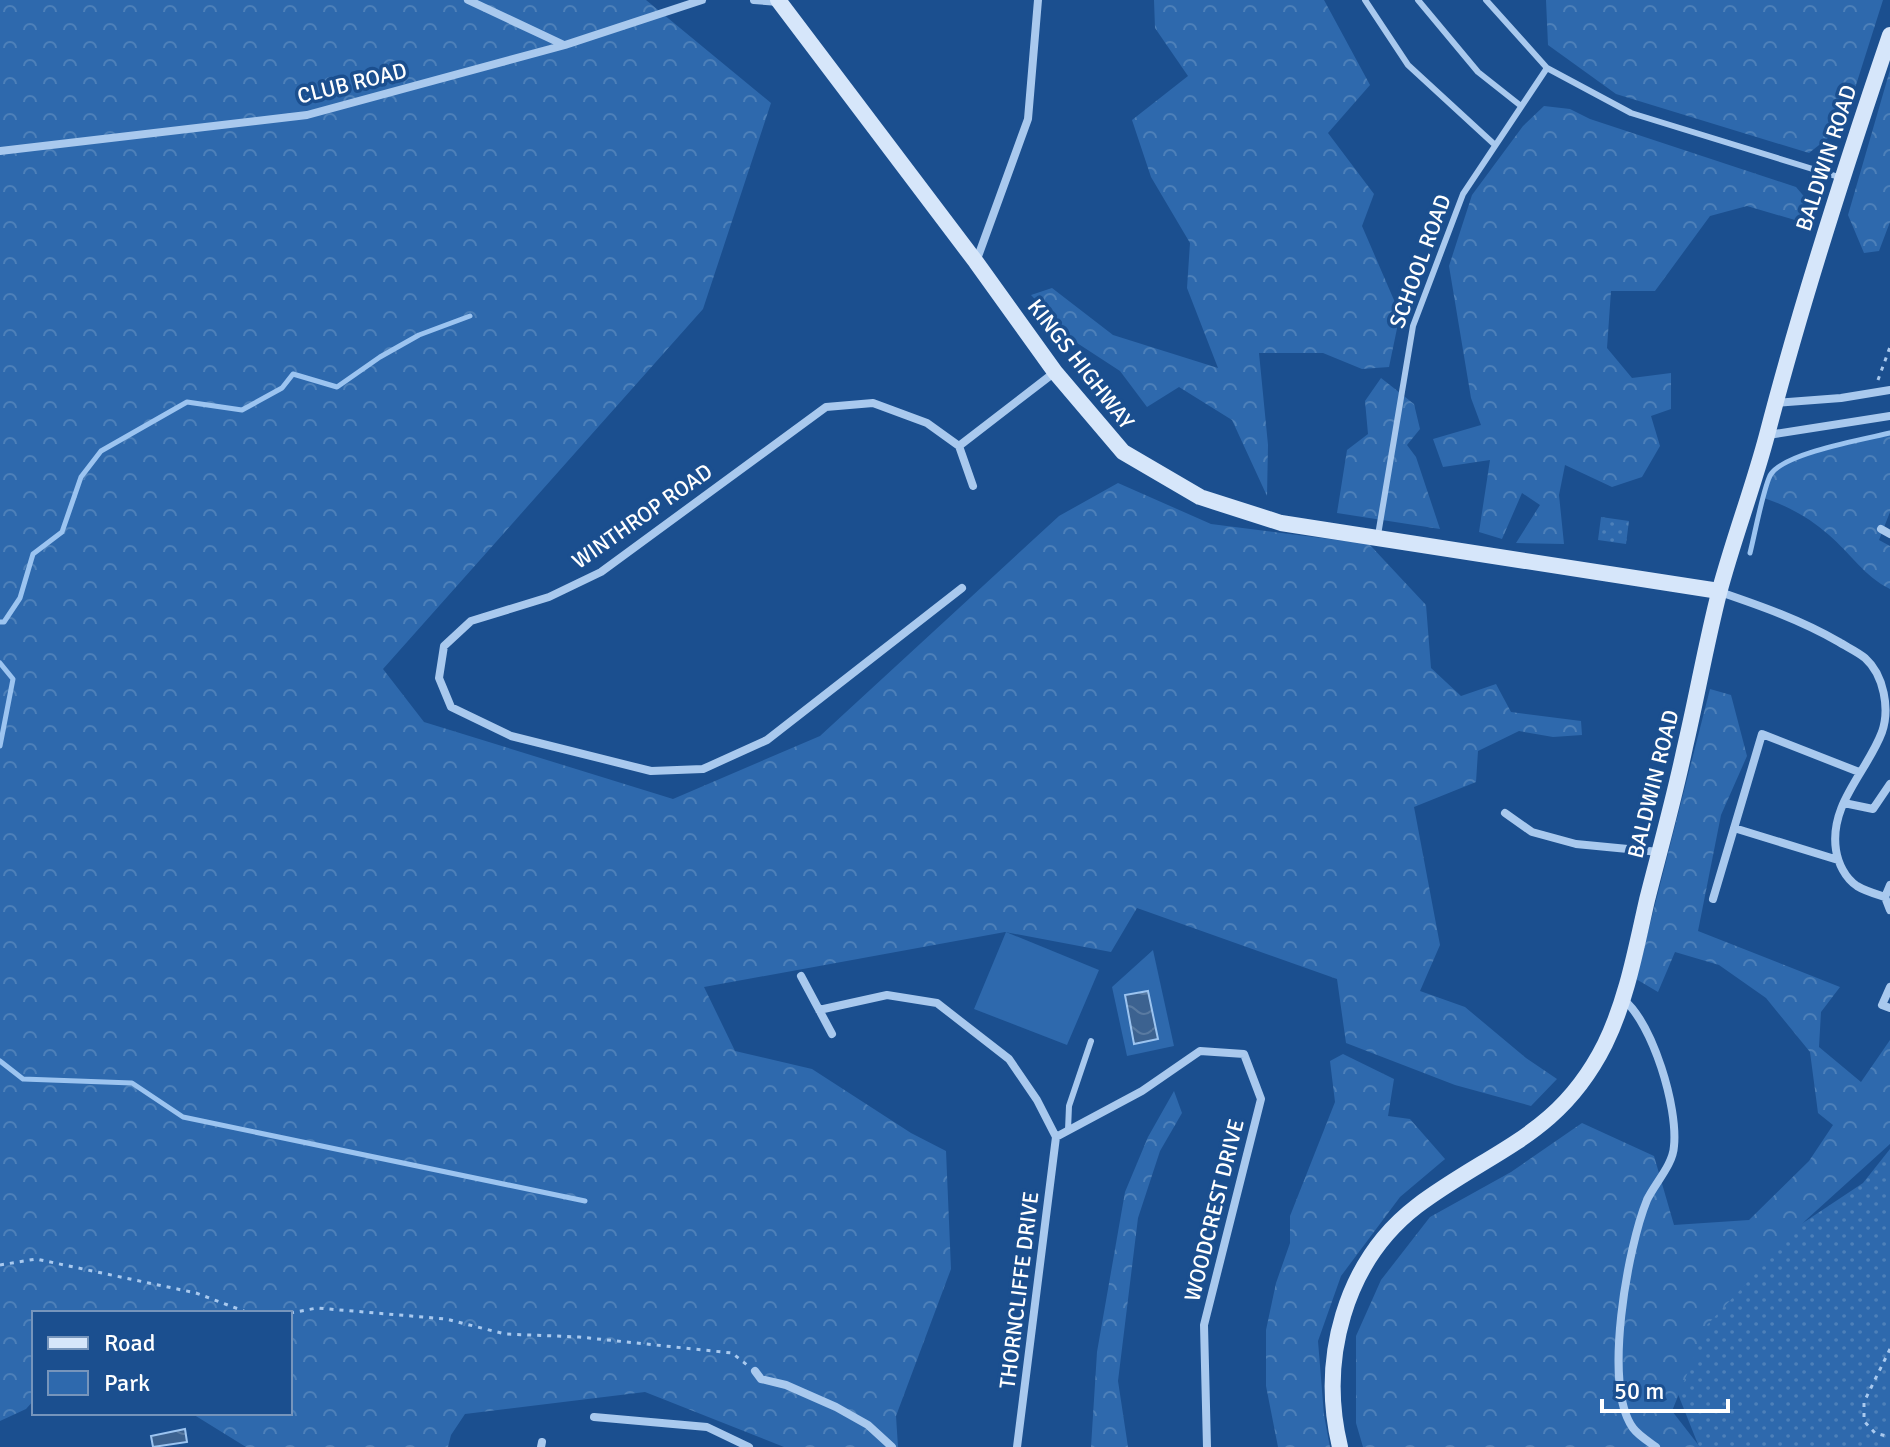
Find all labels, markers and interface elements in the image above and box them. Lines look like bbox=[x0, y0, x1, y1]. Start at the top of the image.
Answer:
street label: CLUB ROAD bbox=[294, 56, 410, 110]
street label: BALDWIN ROAD bbox=[1790, 82, 1862, 234]
street label: SCHOOL ROAD bbox=[1383, 191, 1457, 331]
street label: KINGS HIGHWAY bbox=[1022, 294, 1140, 434]
street label: WINTHROP ROAD bbox=[567, 458, 717, 574]
street label: BALDWIN ROAD bbox=[1622, 707, 1684, 861]
street label: WOODCREST DRIVE bbox=[1178, 1116, 1250, 1304]
street label: THORNCLIFFE DRIVE bbox=[994, 1190, 1044, 1390]
legend bbox=[32, 1311, 292, 1415]
text: Road bbox=[104, 1328, 155, 1358]
scale bar bbox=[1602, 1363, 1728, 1413]
text: Park bbox=[104, 1368, 150, 1398]
text: 50 m bbox=[1614, 1376, 1664, 1406]

